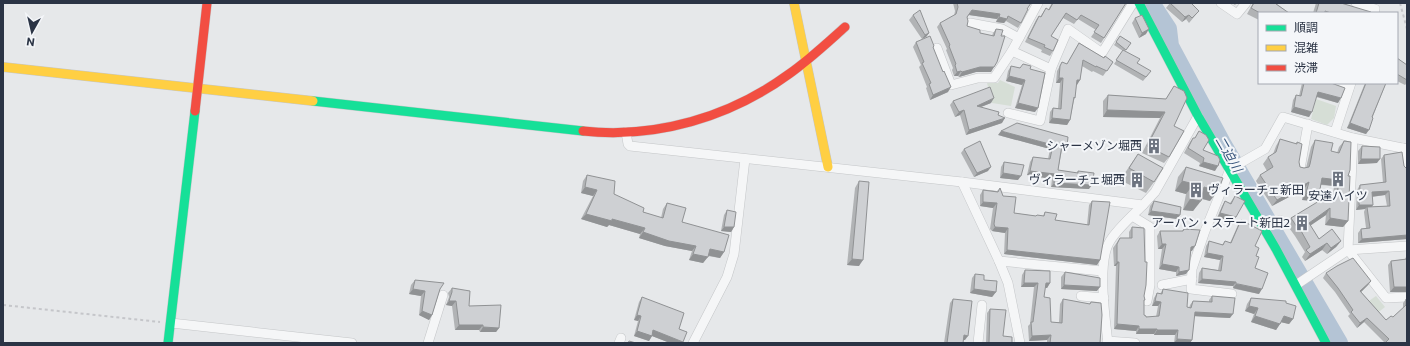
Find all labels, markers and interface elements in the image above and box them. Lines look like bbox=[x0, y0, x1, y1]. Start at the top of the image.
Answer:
north arrow bbox=[12, 12, 52, 52]
legend bbox=[1258, 12, 1398, 84]
text: 順調 bbox=[1294, 20, 1318, 34]
text: N bbox=[26, 35, 36, 49]
text: 混雑 bbox=[1294, 40, 1318, 54]
text: 渋滞 bbox=[1294, 60, 1318, 74]
water label: 二迫川 bbox=[1212, 133, 1247, 177]
building icon: シャーメゾン堀西 bbox=[1145, 137, 1163, 155]
place label: シャーメゾン堀西 bbox=[1046, 138, 1142, 152]
building icon: 安達ハイツ bbox=[1329, 170, 1347, 188]
building icon: ヴィラーチェ堀西 bbox=[1128, 171, 1146, 189]
place label: ヴィラーチェ堀西 bbox=[1029, 172, 1125, 186]
building icon: ヴィラーチェ新田 bbox=[1187, 181, 1205, 199]
place label: ヴィラーチェ新田 bbox=[1208, 182, 1304, 196]
place label: 安達ハイツ bbox=[1308, 188, 1368, 202]
building icon: アーバン・ステート新田2 bbox=[1293, 214, 1311, 232]
place label: アーバン・ステート新田2 bbox=[1152, 215, 1290, 229]

